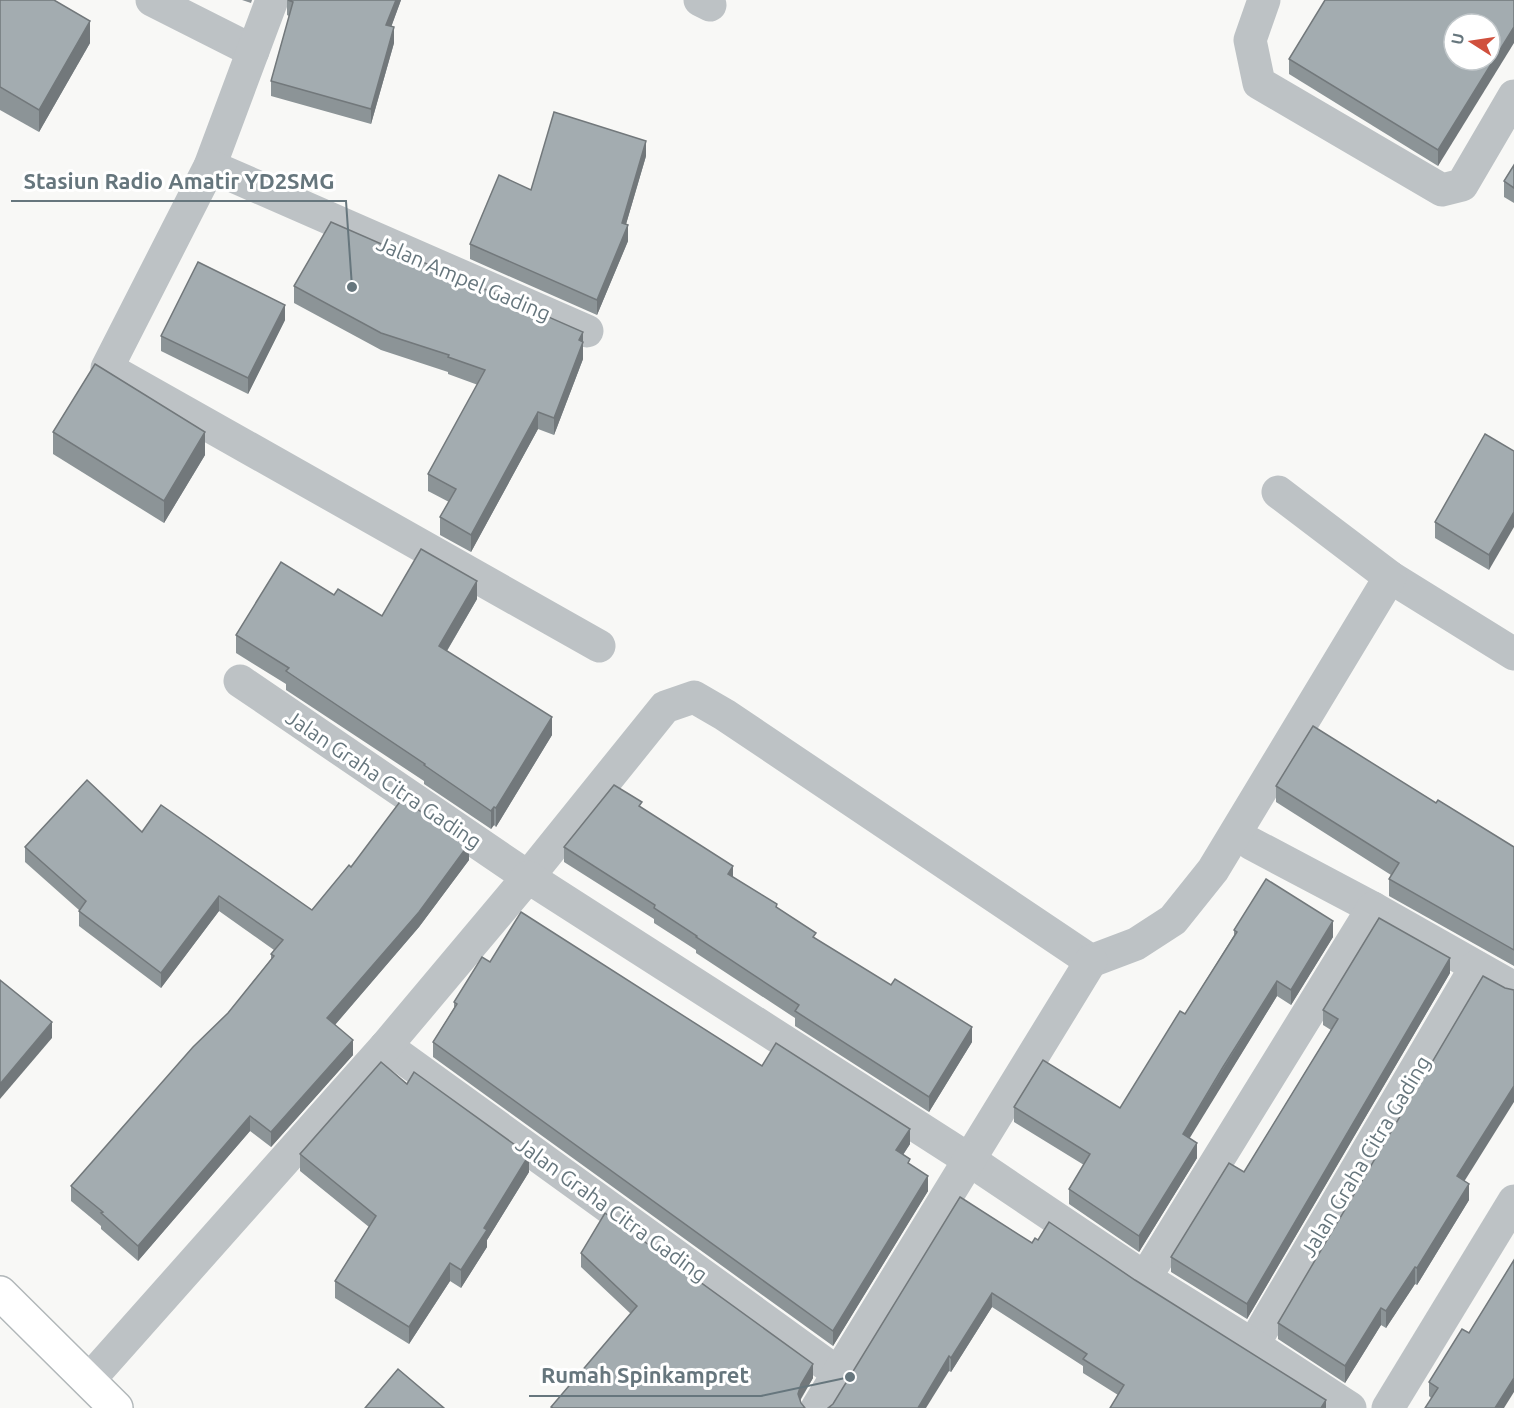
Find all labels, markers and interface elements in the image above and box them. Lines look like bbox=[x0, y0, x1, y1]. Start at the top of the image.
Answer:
north arrow bbox=[1442, 12, 1502, 72]
text: U bbox=[1447, 32, 1467, 46]
callout: Stasiun Radio Amatir YD2SMG bbox=[11, 161, 346, 201]
text: Stasiun Radio Amatir YD2SMG bbox=[24, 168, 334, 193]
street label: Jalan Ampel Gading bbox=[374, 231, 554, 325]
street label: Jalan Graha Citra Gading bbox=[282, 705, 486, 853]
street label: Jalan Graha Citra Gading bbox=[1295, 1051, 1435, 1261]
street label: Jalan Graha Citra Gading bbox=[512, 1132, 712, 1286]
callout: Rumah Spinkampret bbox=[529, 1356, 761, 1396]
text: Rumah Spinkampret bbox=[541, 1362, 749, 1387]

